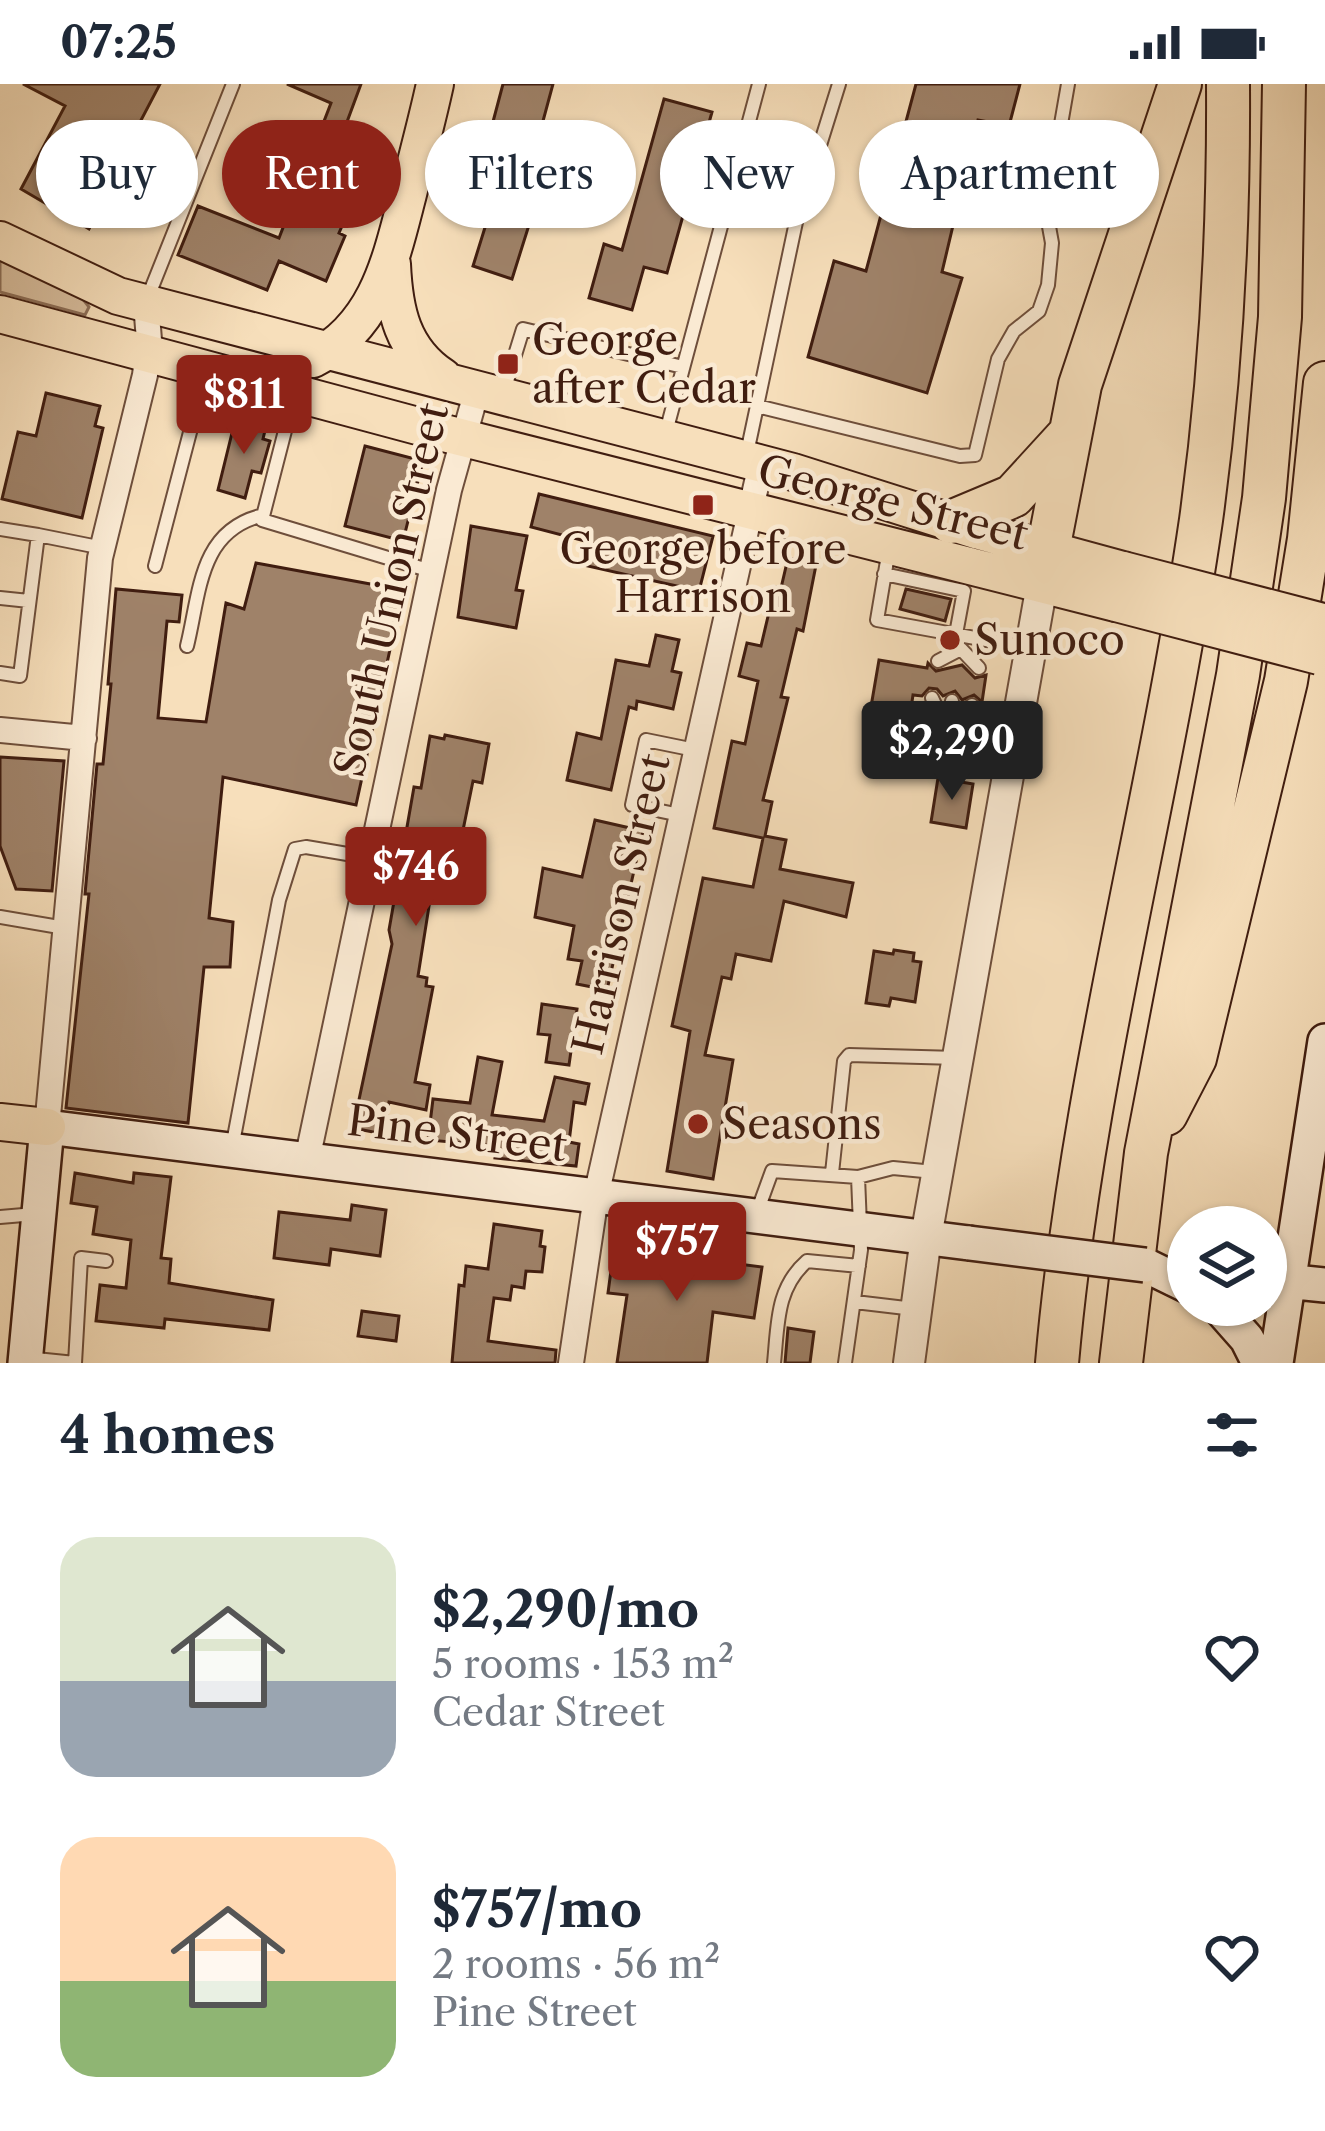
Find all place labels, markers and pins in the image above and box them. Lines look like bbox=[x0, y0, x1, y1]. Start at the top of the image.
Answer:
place label: George after Cedar bbox=[532, 314, 756, 414]
marker: George after Cedar bbox=[495, 351, 521, 377]
pin: $811 bbox=[173, 355, 315, 457]
marker: George before Harrison bbox=[690, 492, 716, 518]
place label: George before Harrison bbox=[559, 523, 847, 623]
place label: Sunoco bbox=[974, 614, 1125, 666]
marker: Sunoco bbox=[937, 627, 963, 653]
pin: $2,290 bbox=[854, 701, 1050, 803]
pin: $746 bbox=[345, 827, 487, 929]
place label: Seasons bbox=[722, 1098, 881, 1150]
marker: Seasons bbox=[685, 1111, 711, 1137]
pin: $757 bbox=[606, 1202, 748, 1304]

